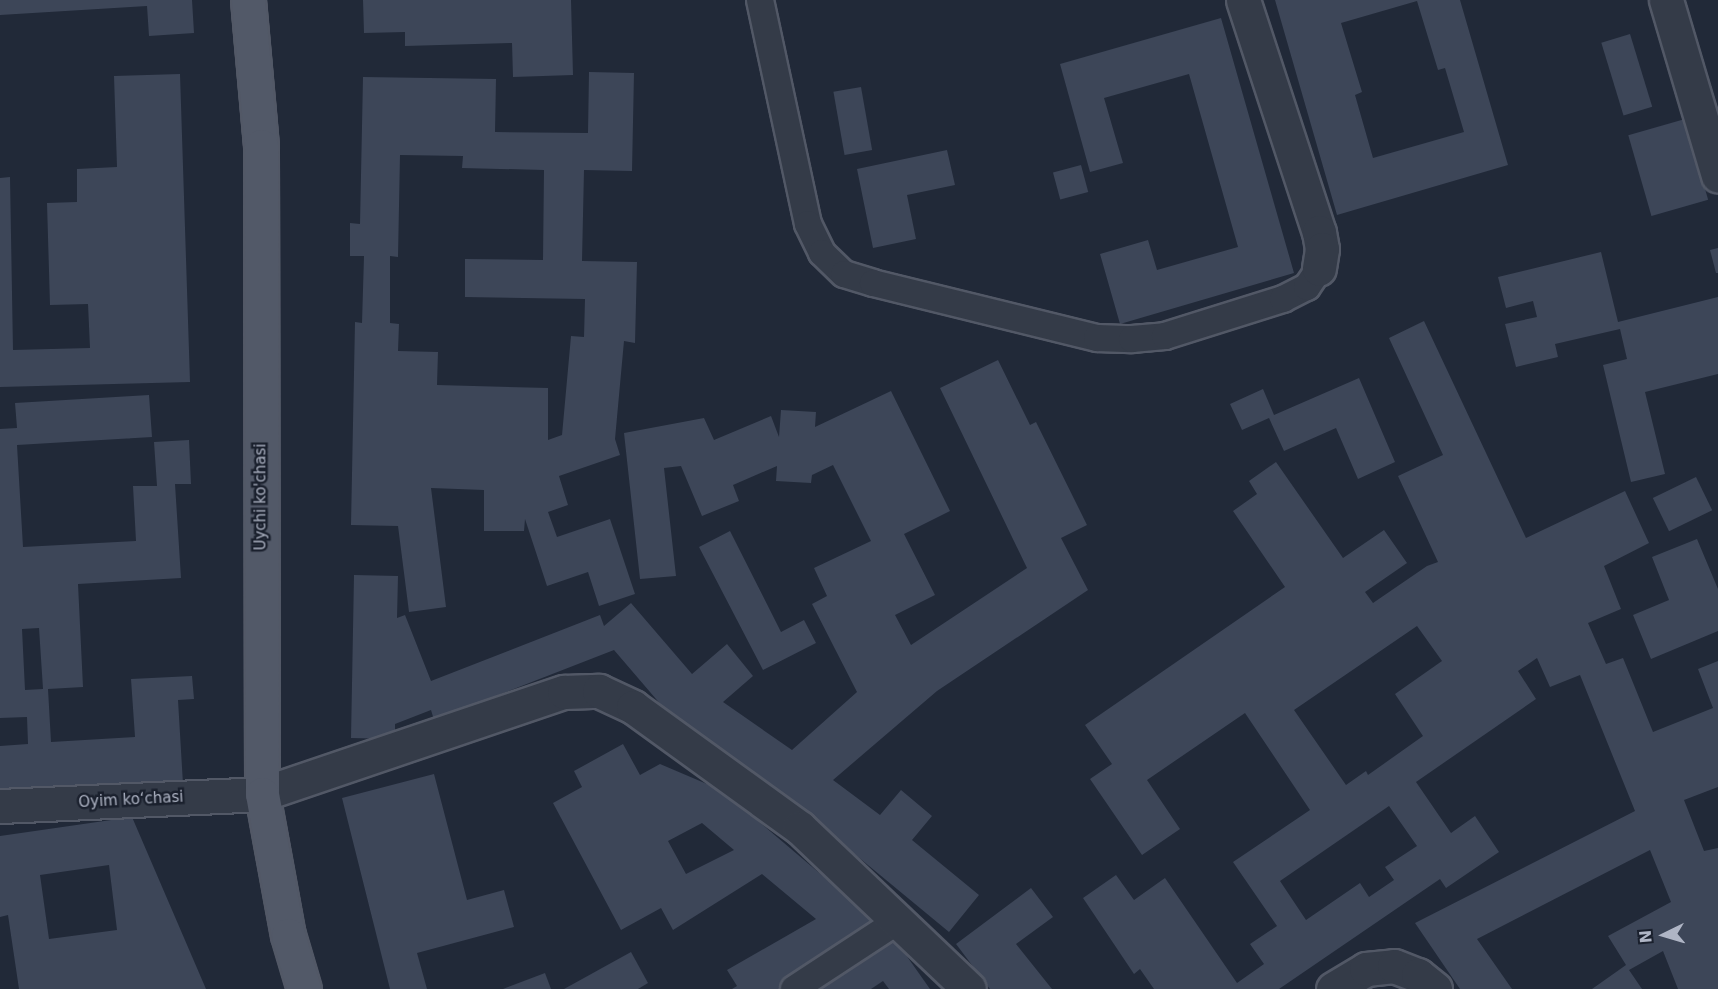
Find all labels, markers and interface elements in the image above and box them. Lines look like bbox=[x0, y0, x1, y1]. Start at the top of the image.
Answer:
street label: Uychi ko'chasi bbox=[252, 444, 270, 550]
street label: Oyim koʻchasi bbox=[78, 788, 184, 812]
north arrow bbox=[1634, 905, 1694, 965]
text: N bbox=[1636, 929, 1656, 944]

